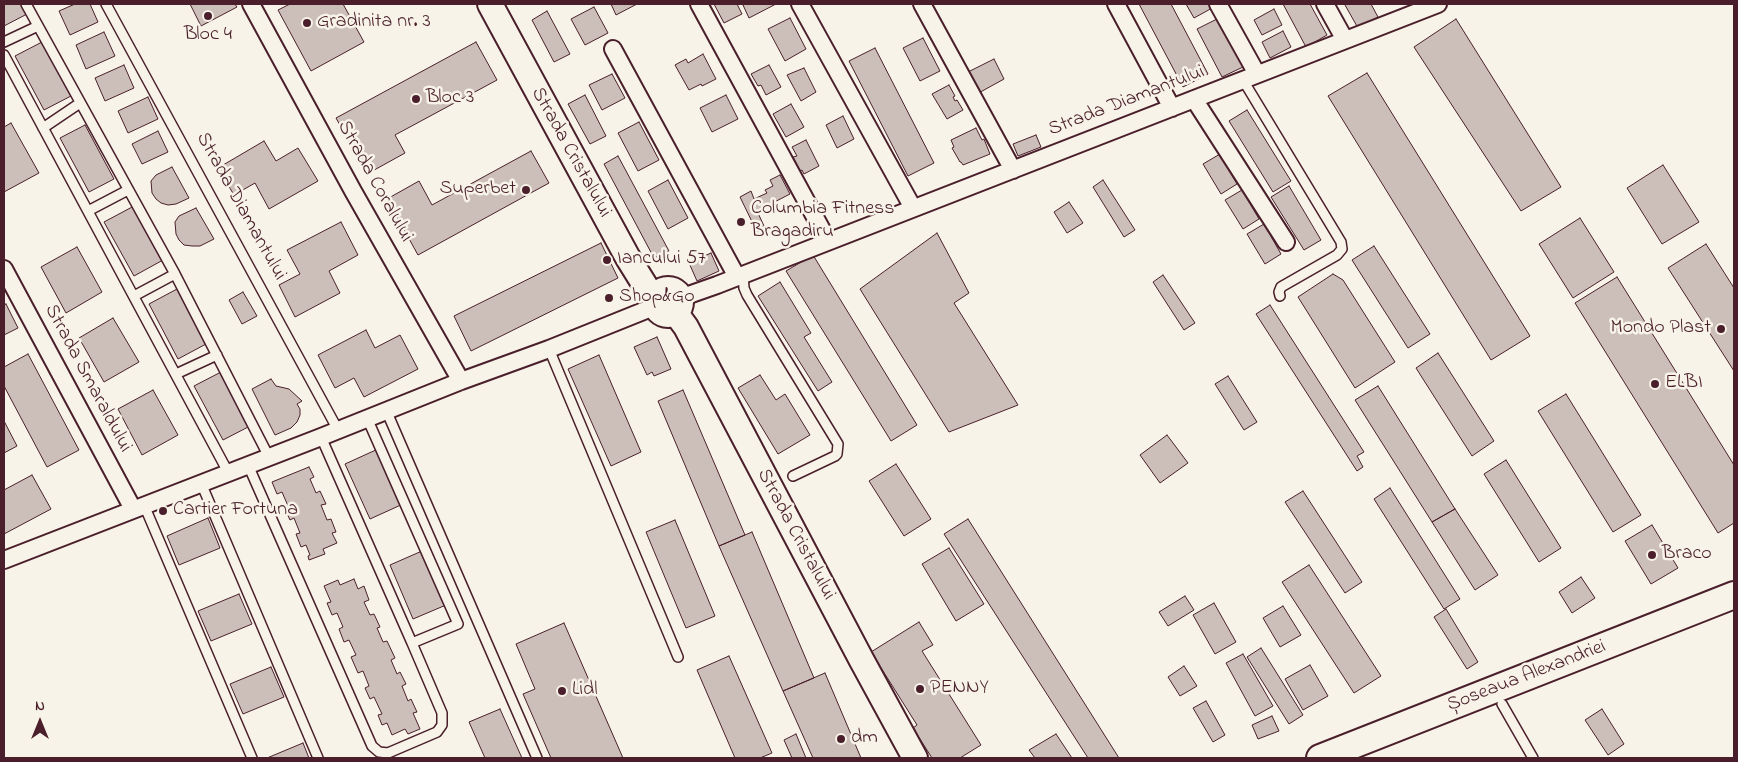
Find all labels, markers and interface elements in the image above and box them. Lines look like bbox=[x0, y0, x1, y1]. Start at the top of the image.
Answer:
marker: Bloc 4 bbox=[202, 10, 214, 22]
place label: Gradinita nr. 3 bbox=[317, 11, 431, 35]
marker: Gradinita nr. 3 bbox=[301, 17, 313, 29]
place label: Bloc 4 bbox=[184, 24, 232, 48]
street label: Strada Diamantului bbox=[1046, 61, 1208, 143]
street label: Strada Cristalului bbox=[524, 84, 616, 222]
place label: Bloc 3 bbox=[426, 87, 474, 111]
marker: Bloc 3 bbox=[410, 93, 422, 105]
street label: Strada Coralului bbox=[331, 117, 417, 247]
street label: Strada Diamantului bbox=[189, 129, 291, 285]
place label: Superbet bbox=[440, 178, 516, 202]
marker: Superbet bbox=[520, 184, 532, 196]
place label: Columbia Fitness Bragadiru bbox=[751, 198, 894, 245]
marker: Columbia Fitness Bragadiru bbox=[735, 216, 747, 228]
place label: Iancului 57 bbox=[617, 248, 706, 272]
marker: Iancului 57 bbox=[601, 254, 613, 266]
place label: Shop&Go bbox=[619, 286, 695, 310]
marker: Shop&Go bbox=[603, 292, 615, 304]
street label: Strada Smaraldului bbox=[38, 301, 136, 457]
place label: Mondo Plast bbox=[1611, 317, 1711, 341]
marker: Mondo Plast bbox=[1715, 323, 1727, 335]
place label: ELBI bbox=[1665, 372, 1703, 396]
marker: ELBI bbox=[1649, 378, 1661, 390]
street label: Strada Cristalului bbox=[750, 465, 840, 605]
place label: Cartier Fortuna bbox=[173, 499, 298, 523]
marker: Cartier Fortuna bbox=[157, 505, 169, 517]
place label: Braco bbox=[1662, 543, 1712, 567]
marker: Braco bbox=[1646, 549, 1658, 561]
street label: Șoseaua Alexandriei bbox=[1444, 636, 1610, 718]
place label: PENNY bbox=[930, 677, 989, 701]
place label: Lidl bbox=[572, 679, 598, 703]
marker: PENNY bbox=[914, 683, 926, 695]
marker: Lidl bbox=[556, 685, 568, 697]
text: N bbox=[35, 696, 45, 717]
north arrow bbox=[15, 697, 65, 747]
place label: dm bbox=[851, 727, 878, 751]
marker: dm bbox=[835, 733, 847, 745]

